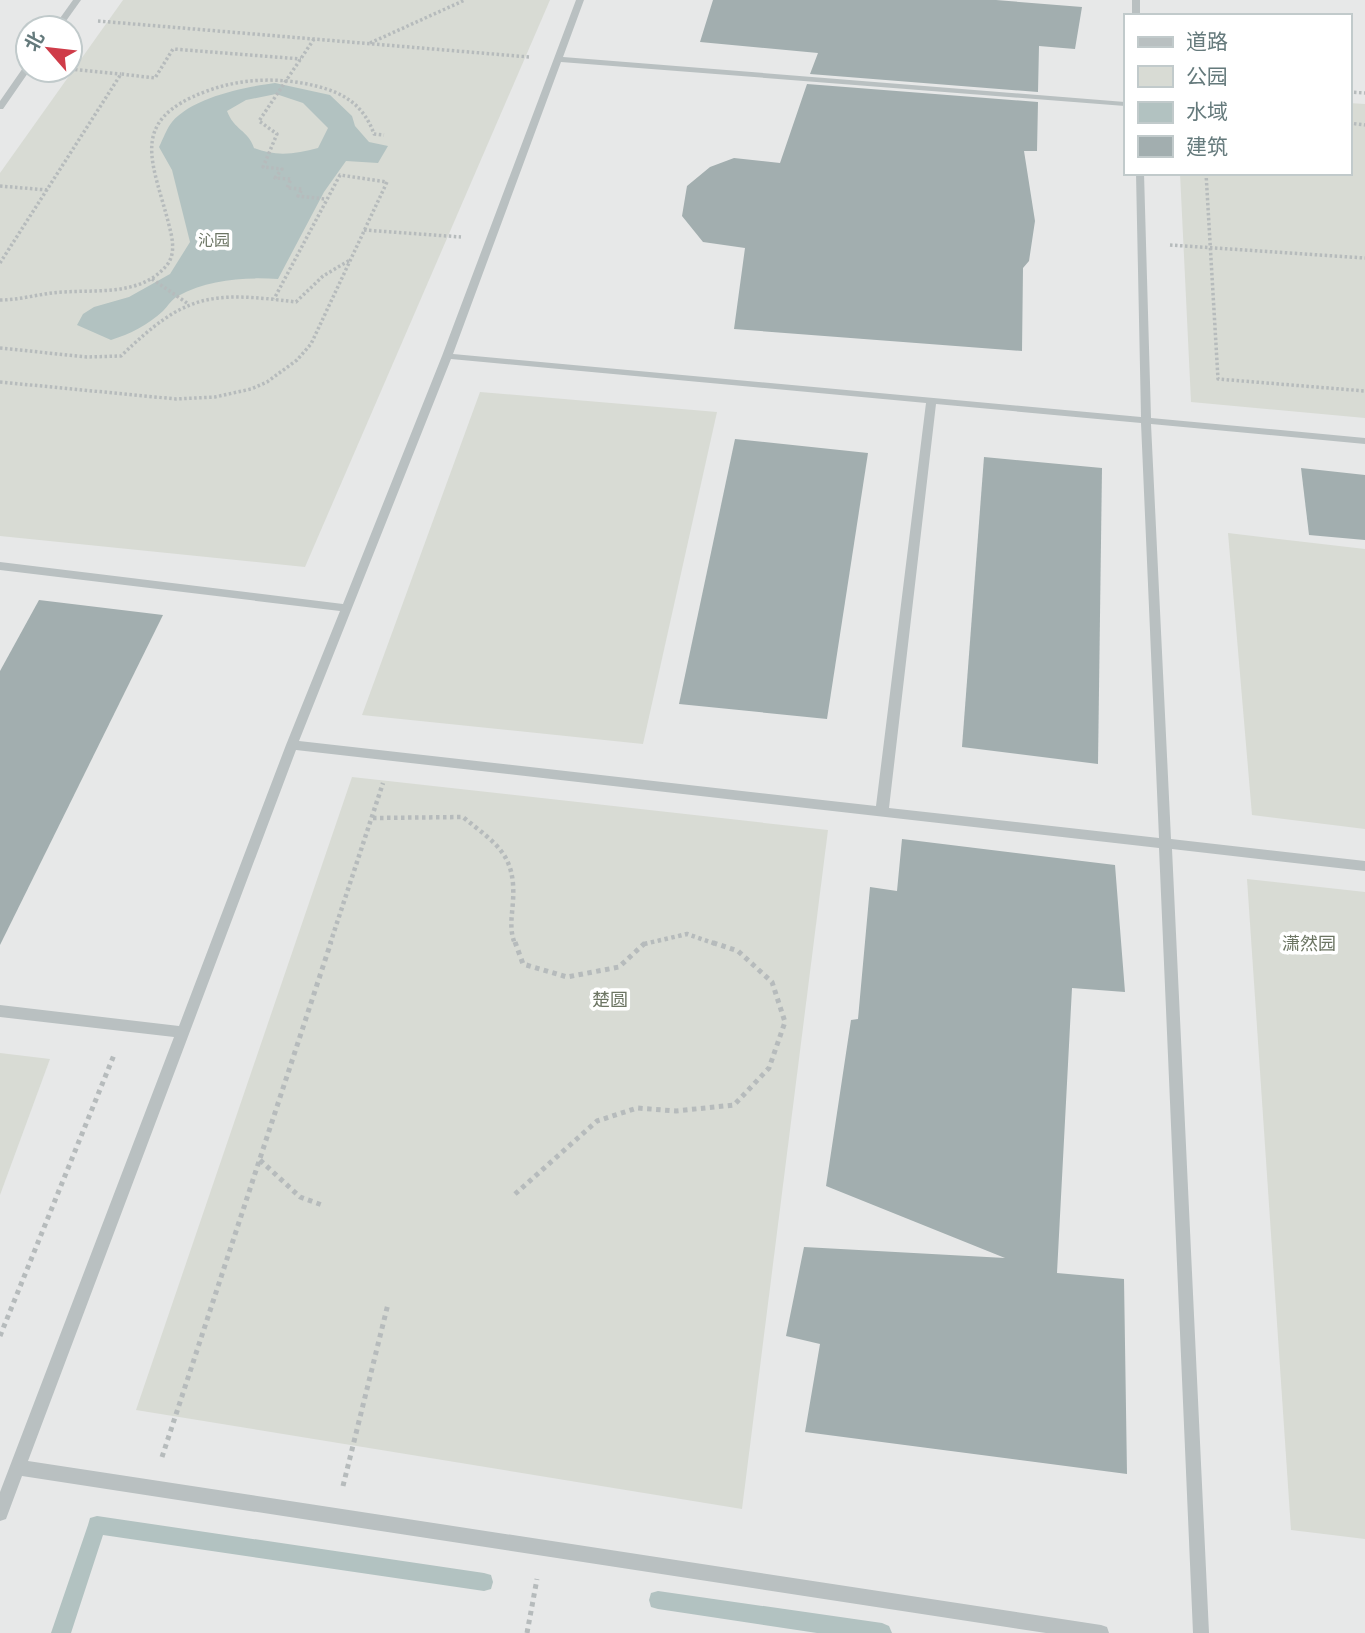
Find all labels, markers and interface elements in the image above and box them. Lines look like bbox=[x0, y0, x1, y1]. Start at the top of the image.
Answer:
north arrow bbox=[14, 14, 84, 84]
legend bbox=[1124, 14, 1351, 175]
text: 北 bbox=[20, 27, 49, 55]
text: 道路 bbox=[1186, 29, 1228, 54]
text: 公园 bbox=[1186, 64, 1228, 89]
text: 水域 bbox=[1186, 99, 1228, 124]
text: 建筑 bbox=[1186, 134, 1228, 159]
park label: 沁园 bbox=[198, 231, 230, 250]
park label: 潇然园 bbox=[1282, 933, 1336, 954]
park label: 楚圆 bbox=[592, 989, 628, 1010]

